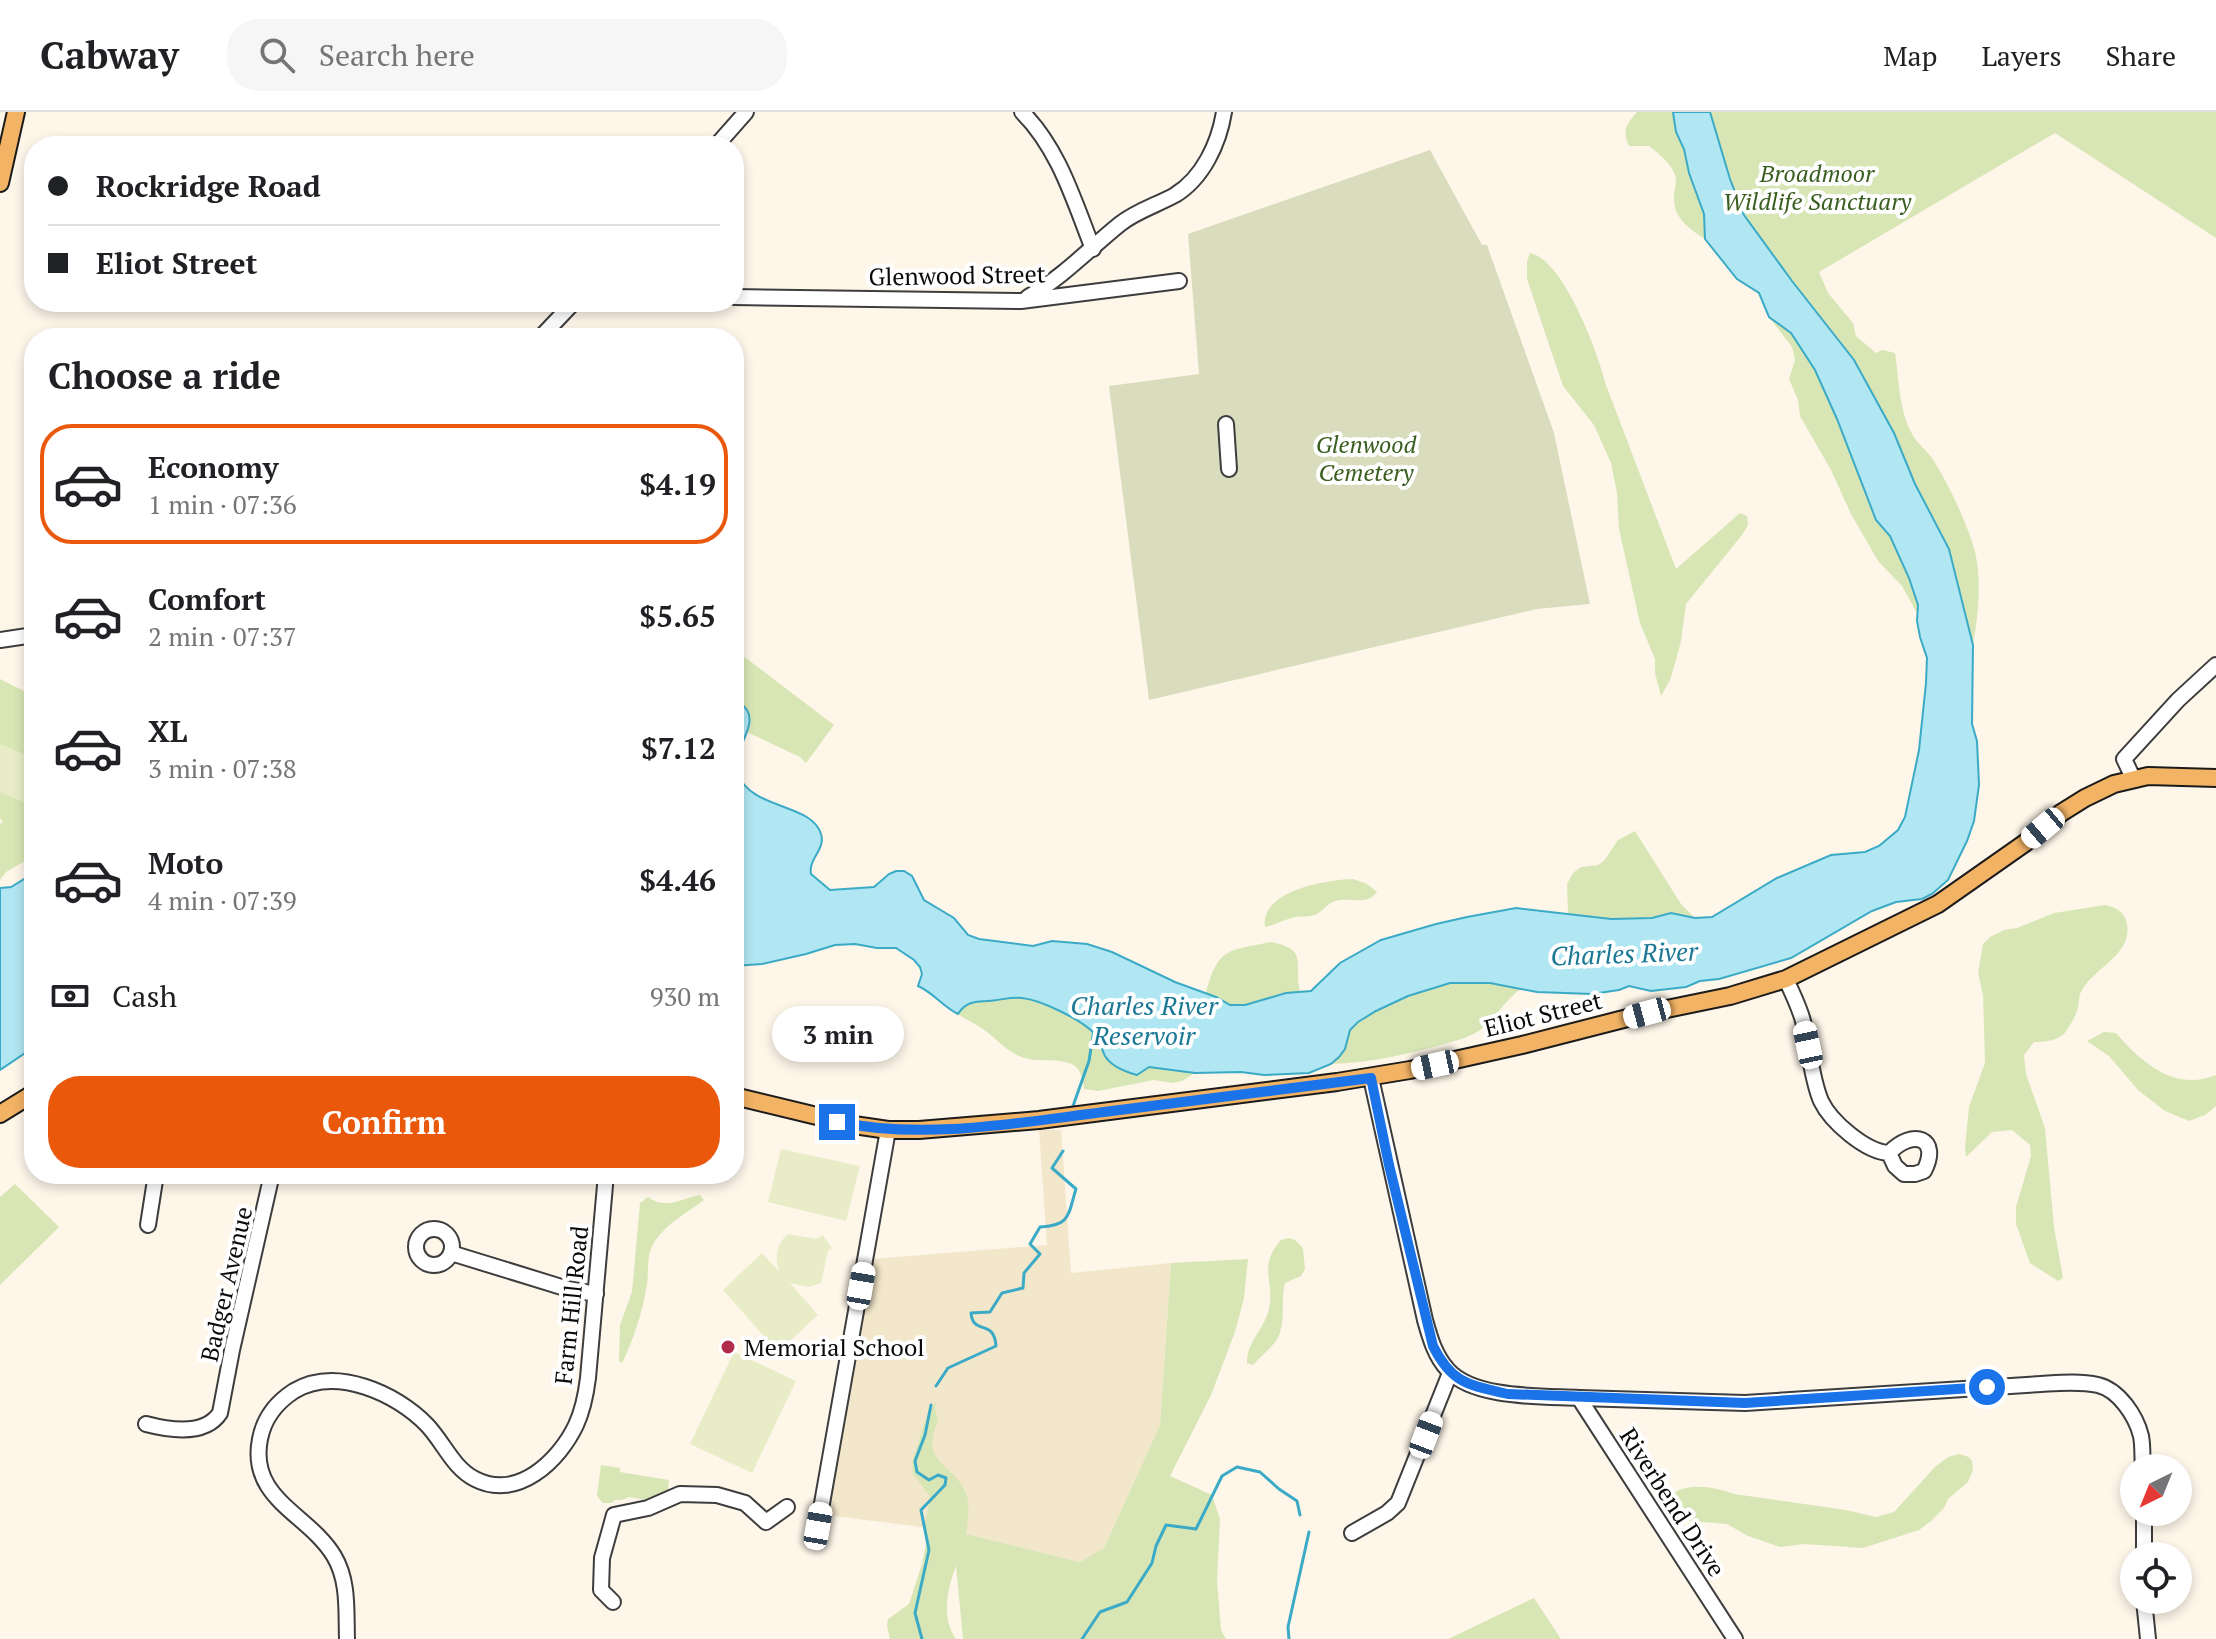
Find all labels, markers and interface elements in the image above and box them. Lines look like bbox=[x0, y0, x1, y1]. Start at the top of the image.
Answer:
search box bbox=[227, 19, 787, 91]
text: Cabway bbox=[40, 30, 179, 80]
icon: search bbox=[255, 33, 299, 77]
text: Search here bbox=[319, 35, 475, 75]
text: Map bbox=[1883, 37, 1937, 74]
text: Layers bbox=[1981, 37, 2062, 74]
text: Share bbox=[2106, 37, 2176, 74]
park label: Broadmoor Wildlife Sanctuary bbox=[1723, 157, 1912, 217]
text: Rockridge Road bbox=[96, 166, 321, 206]
text: Eliot Street bbox=[96, 243, 258, 283]
street label: Glenwood Street bbox=[868, 257, 1046, 293]
text: Choose a ride bbox=[48, 352, 281, 399]
park label: Glenwood Cemetery bbox=[1316, 428, 1418, 488]
text: Economy bbox=[148, 447, 279, 487]
icon: car bbox=[52, 448, 124, 520]
text: $4.19 bbox=[639, 464, 716, 504]
text: 1 min · 07:36 bbox=[148, 487, 297, 521]
text: Comfort bbox=[148, 579, 266, 619]
icon: car bbox=[52, 580, 124, 652]
text: $5.65 bbox=[639, 596, 716, 636]
text: 2 min · 07:37 bbox=[148, 619, 297, 653]
text: XL bbox=[148, 711, 187, 751]
icon: car bbox=[52, 712, 124, 784]
text: $7.12 bbox=[641, 728, 716, 768]
text: 3 min · 07:38 bbox=[148, 751, 297, 785]
car bbox=[2017, 803, 2069, 853]
text: Moto bbox=[148, 843, 223, 883]
icon: car bbox=[52, 844, 124, 916]
text: $4.46 bbox=[639, 860, 716, 900]
text: 4 min · 07:39 bbox=[148, 883, 297, 917]
water label: Charles River bbox=[1550, 933, 1699, 973]
icon: cash bbox=[48, 974, 92, 1018]
text: Cash bbox=[112, 976, 177, 1016]
text: 930 m bbox=[650, 979, 720, 1013]
street label: Eliot Street bbox=[1481, 984, 1605, 1044]
water label: Charles River Reservoir bbox=[1070, 988, 1219, 1052]
car bbox=[1621, 995, 1673, 1031]
callout: 3 min bbox=[771, 1006, 903, 1062]
text: 3 min bbox=[802, 1017, 874, 1051]
car bbox=[1791, 1019, 1825, 1071]
car bbox=[1409, 1048, 1461, 1082]
button: Confirm bbox=[48, 1076, 720, 1168]
route end bbox=[819, 1104, 855, 1140]
street label: Badger Avenue bbox=[193, 1203, 259, 1365]
street label: Farm Hill Road bbox=[547, 1224, 595, 1386]
car bbox=[845, 1260, 877, 1312]
place label: Memorial School bbox=[744, 1331, 924, 1363]
marker: Memorial School bbox=[719, 1338, 737, 1356]
route start bbox=[1969, 1369, 2005, 1405]
car bbox=[1406, 1408, 1446, 1462]
street label: Riverbend Drive bbox=[1613, 1421, 1733, 1583]
north arrow bbox=[2120, 1454, 2192, 1526]
map controls bbox=[2120, 1454, 2192, 1614]
car bbox=[802, 1500, 834, 1552]
button: locate bbox=[2120, 1542, 2192, 1614]

